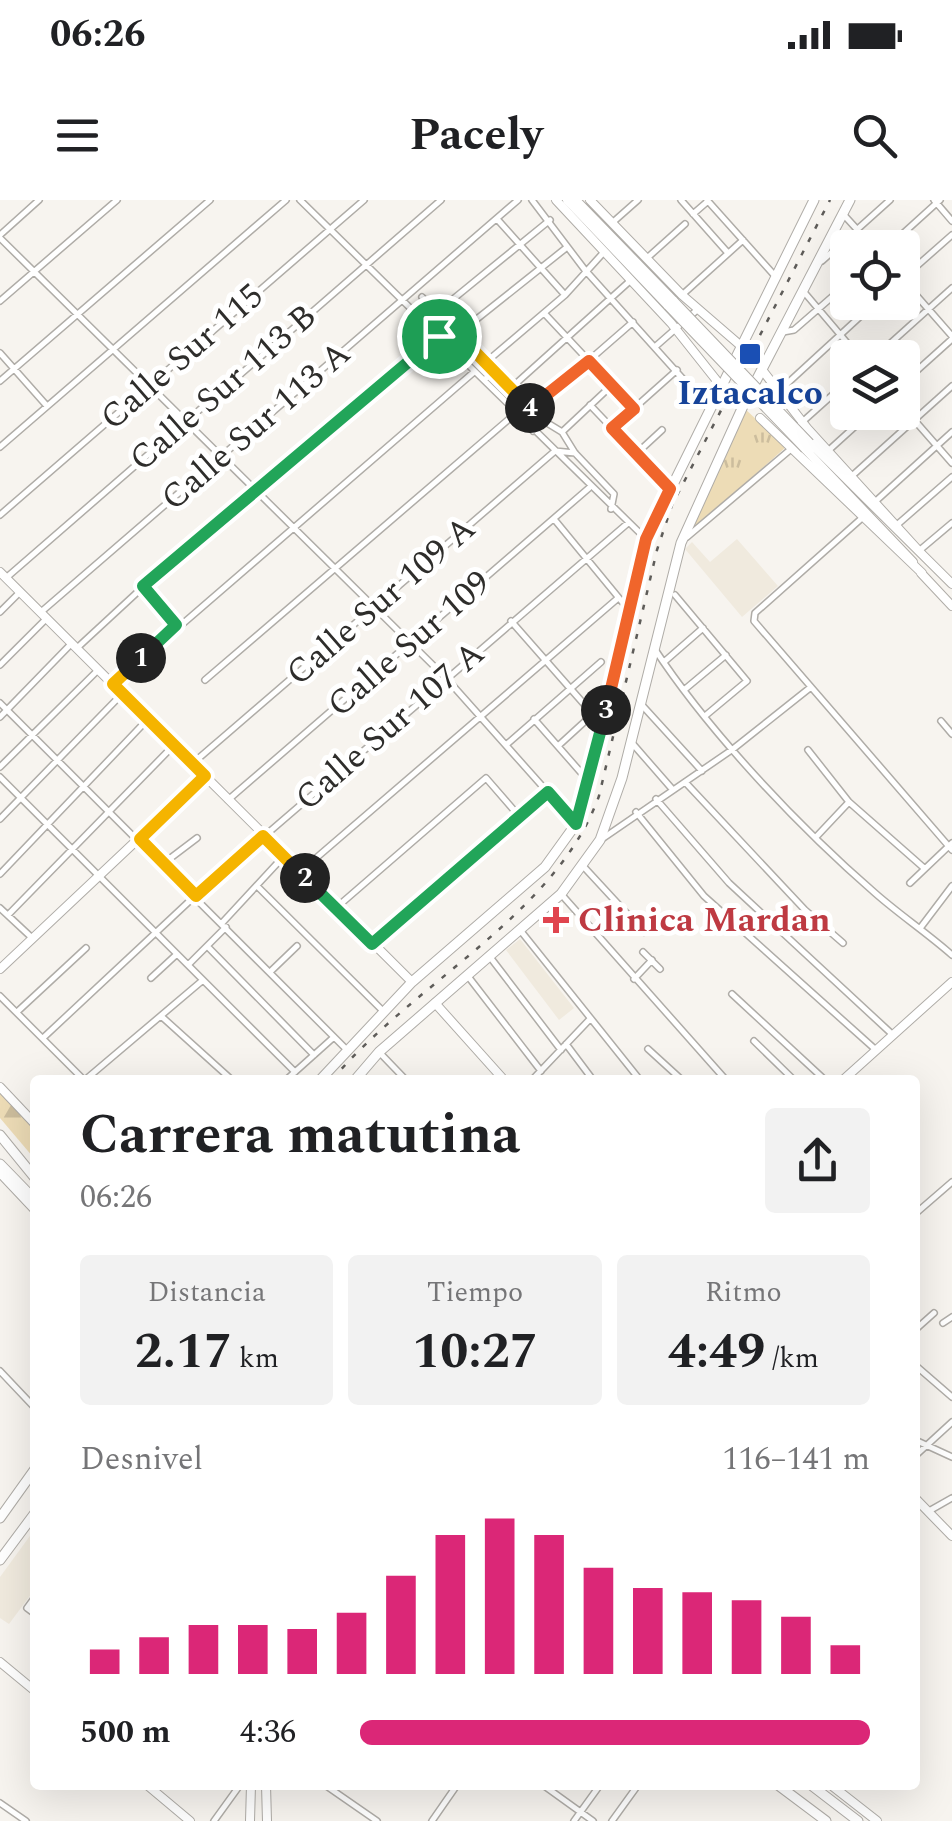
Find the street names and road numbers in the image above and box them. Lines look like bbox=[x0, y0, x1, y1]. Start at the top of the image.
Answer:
street label: Calle Sur 115 bbox=[88, 271, 276, 443]
street label: Calle Sur 113 B bbox=[117, 291, 329, 485]
street label: Calle Sur 113 A bbox=[149, 328, 363, 524]
street label: Calle Sur 109 A bbox=[278, 507, 484, 695]
street label: Calle Sur 109 bbox=[319, 562, 499, 726]
street label: Calle Sur 107 A bbox=[283, 628, 497, 824]

